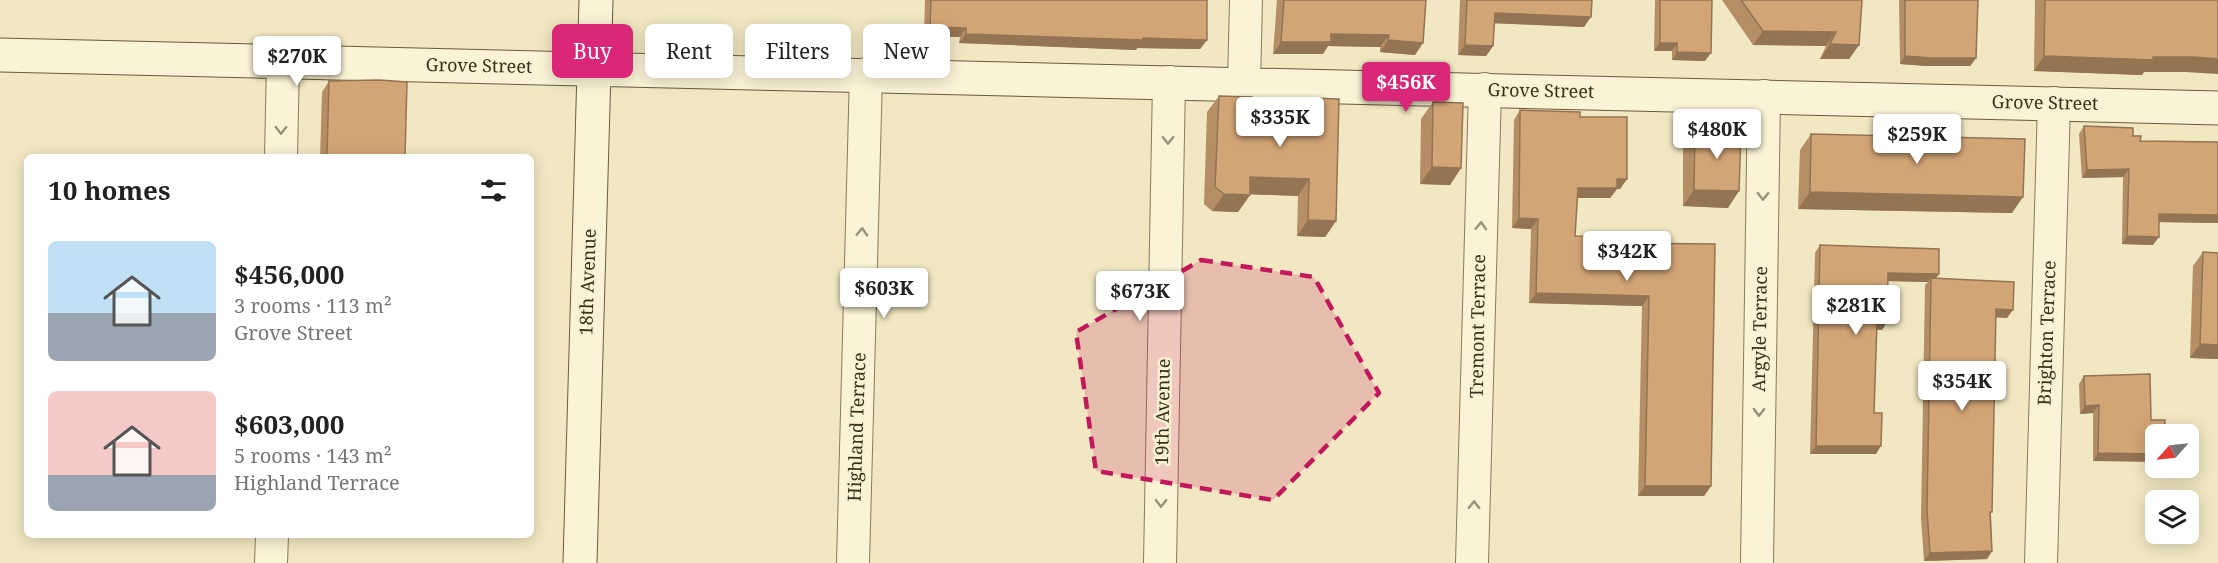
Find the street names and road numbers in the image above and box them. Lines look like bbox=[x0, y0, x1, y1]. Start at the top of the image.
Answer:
street label: Grove Street bbox=[425, 52, 533, 78]
street label: Grove Street bbox=[1487, 77, 1595, 103]
street label: Grove Street bbox=[1991, 89, 2099, 115]
street label: 18th Avenue bbox=[573, 228, 601, 336]
street label: Tremont Terrace bbox=[1464, 254, 1490, 398]
street label: Brighton Terrace bbox=[2031, 260, 2061, 406]
street label: Argyle Terrace bbox=[1746, 266, 1772, 392]
street label: Highland Terrace bbox=[841, 352, 871, 502]
street label: 19th Avenue bbox=[1149, 358, 1175, 466]

